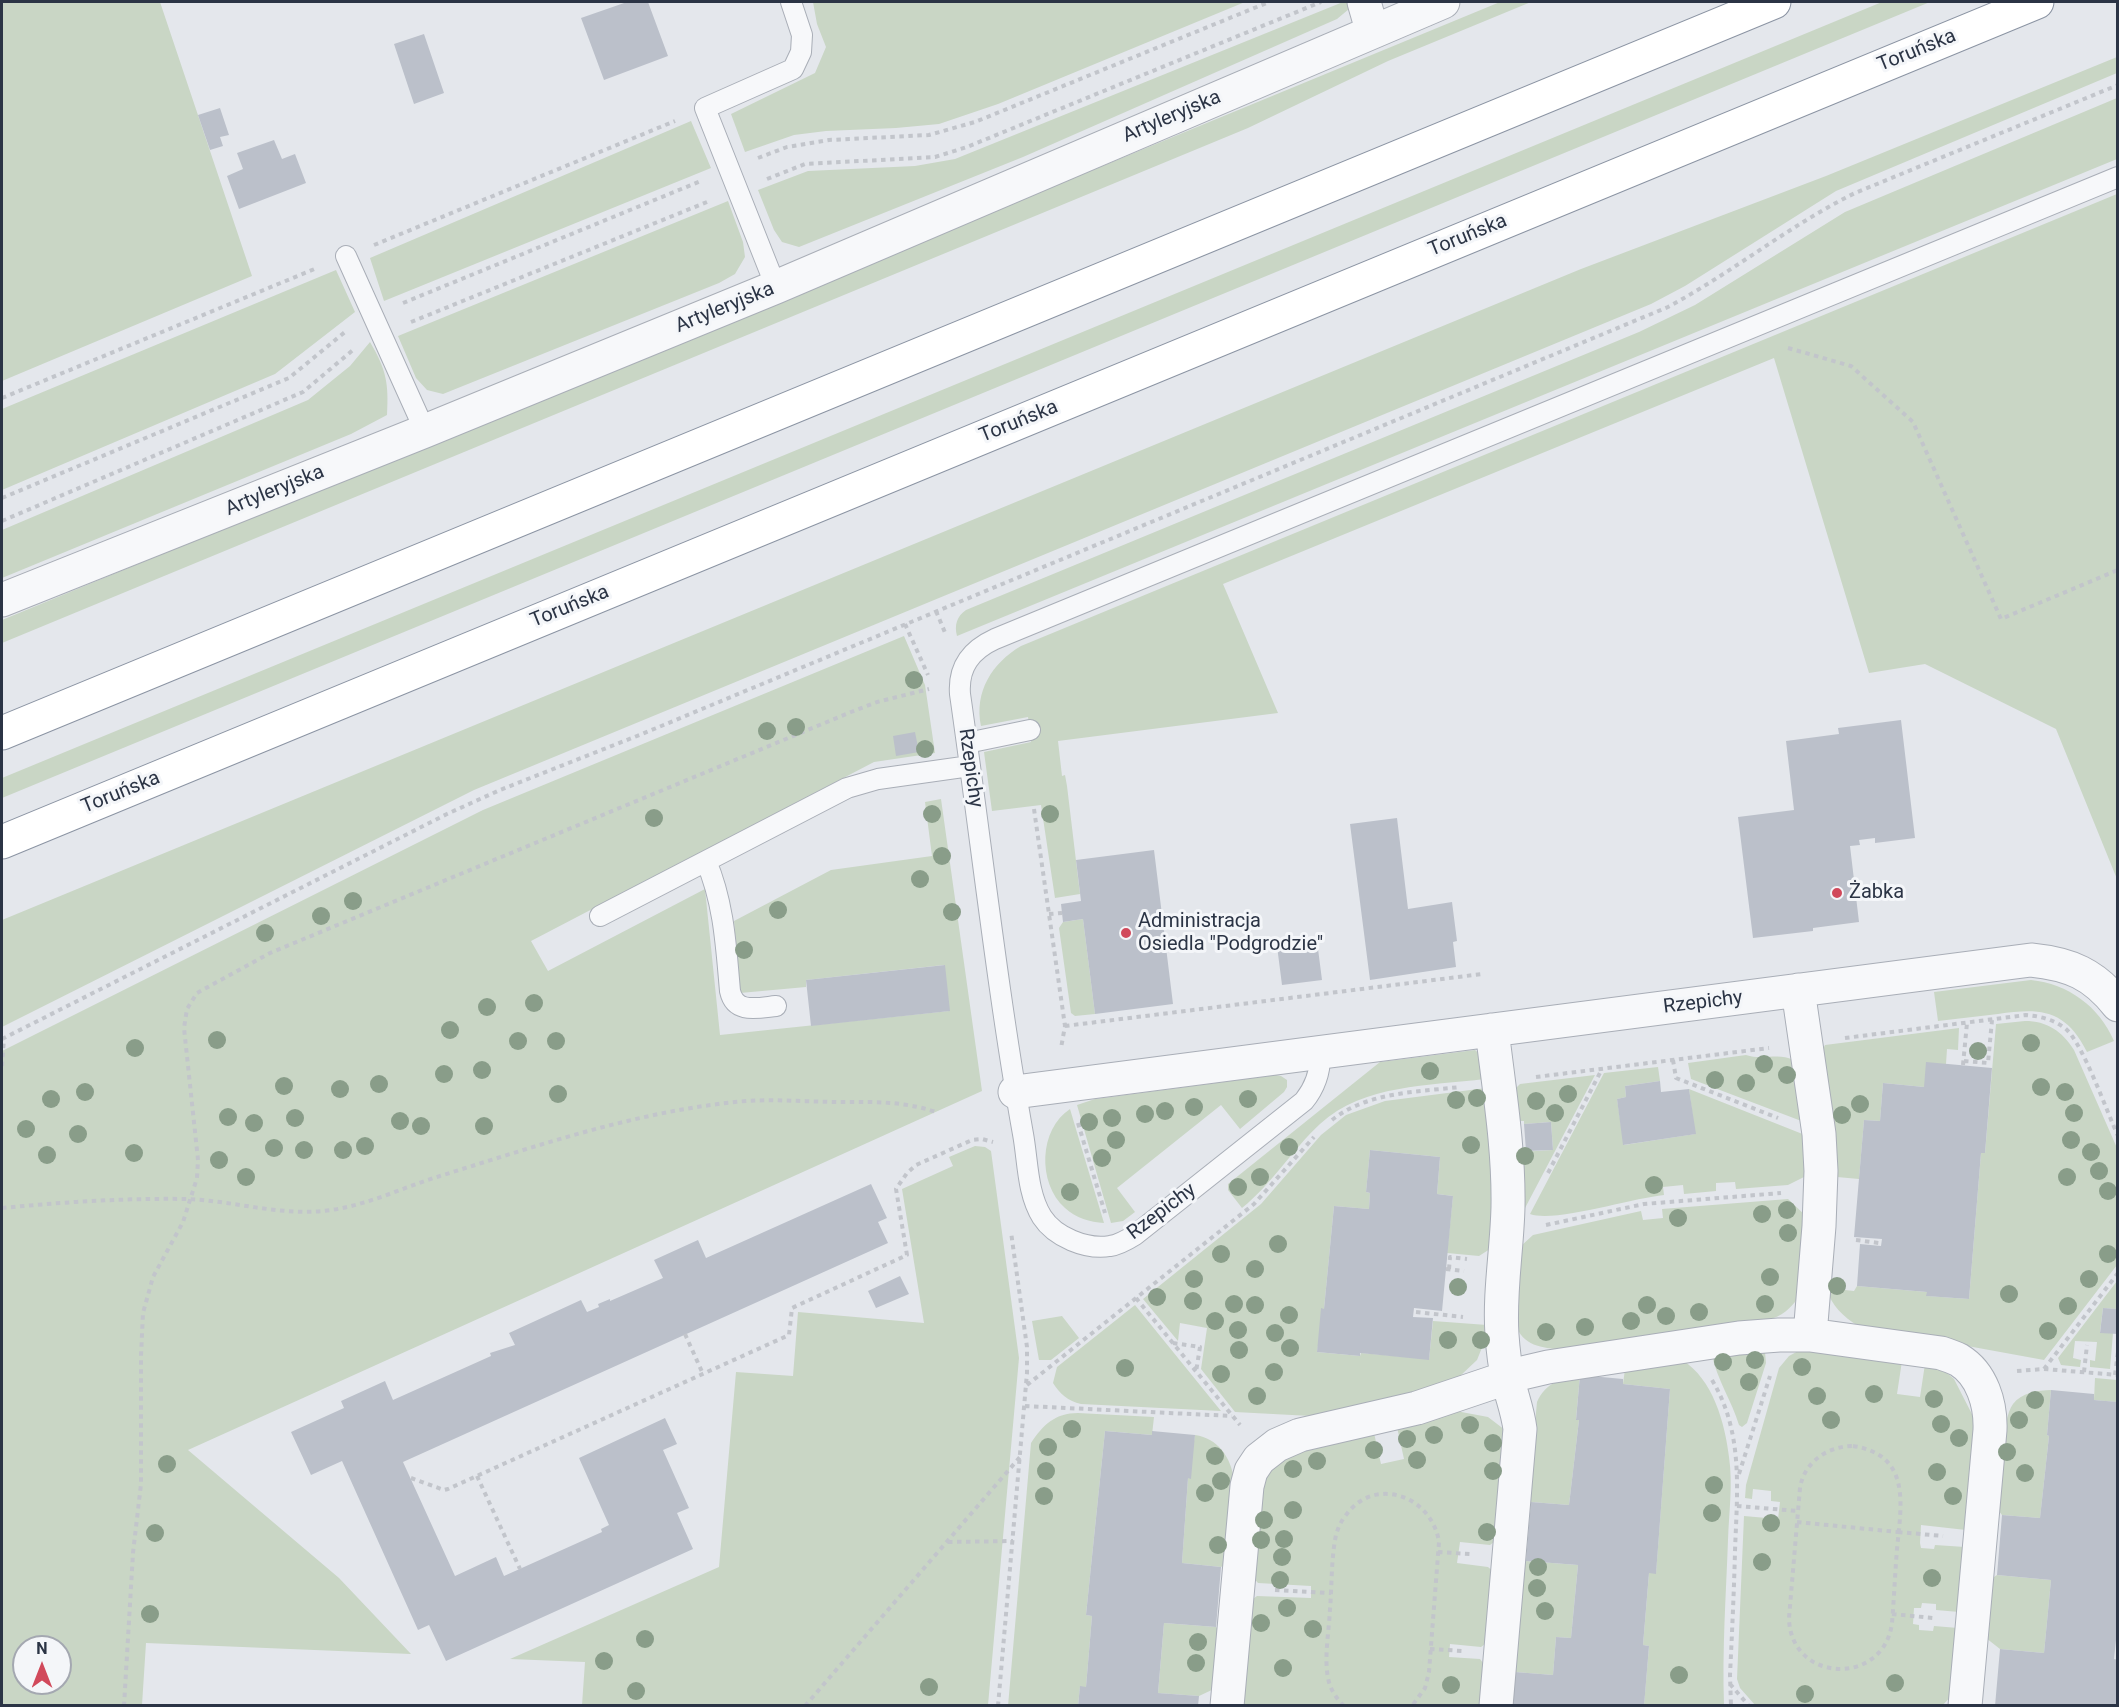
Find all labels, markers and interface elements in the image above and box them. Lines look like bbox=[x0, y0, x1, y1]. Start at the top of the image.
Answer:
street label: Toruńska bbox=[1874, 24, 1960, 78]
street label: Artyleryjska bbox=[1119, 86, 1225, 148]
street label: Toruńska bbox=[1425, 209, 1511, 263]
street label: Artyleryjska bbox=[672, 277, 778, 339]
street label: Toruńska bbox=[976, 395, 1062, 449]
street label: Artyleryjska bbox=[222, 460, 328, 522]
street label: Toruńska bbox=[527, 580, 613, 634]
street label: Rzepichy bbox=[953, 727, 987, 809]
street label: Toruńska bbox=[78, 766, 164, 820]
place label: Żabka bbox=[1849, 881, 1904, 905]
marker: Żabka bbox=[1830, 886, 1844, 900]
place label: Administracja Osiedla "Podgrodzie" bbox=[1138, 910, 1323, 957]
marker: Administracja Osiedla "Podgrodzie" bbox=[1119, 926, 1133, 940]
street label: Rzepichy bbox=[1662, 986, 1744, 1020]
street label: Rzepichy bbox=[1123, 1178, 1201, 1246]
north arrow bbox=[12, 1635, 72, 1695]
text: N bbox=[36, 1639, 48, 1658]

